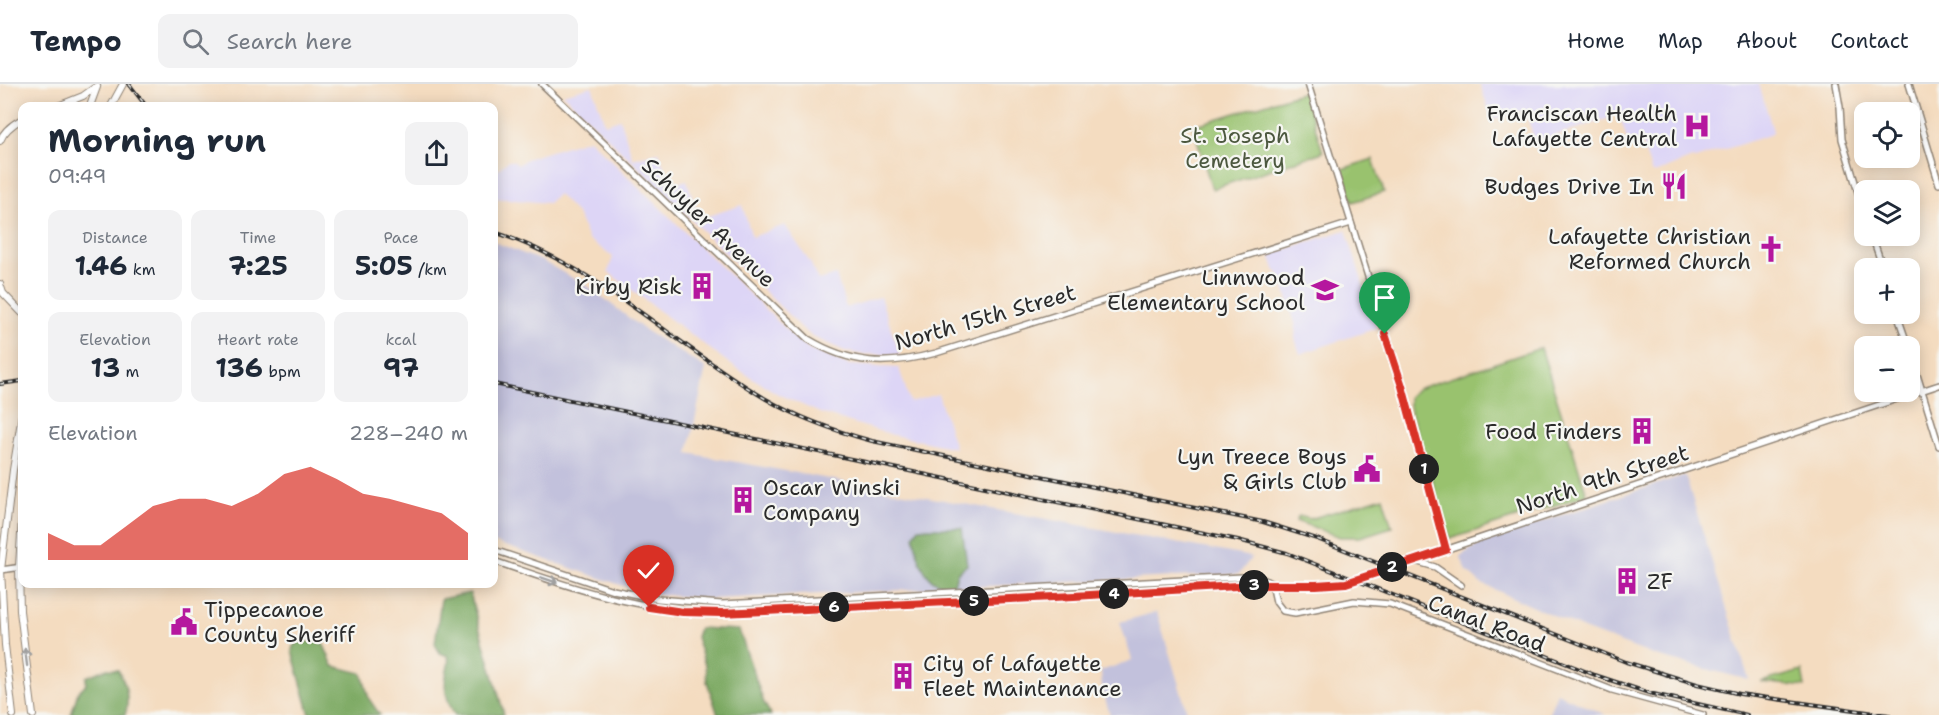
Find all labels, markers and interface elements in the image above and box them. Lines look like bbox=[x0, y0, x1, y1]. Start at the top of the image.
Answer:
search box bbox=[158, 14, 578, 68]
text: Tempo bbox=[30, 22, 122, 60]
icon: search bbox=[179, 25, 212, 58]
text: Search here bbox=[227, 27, 352, 56]
text: Home bbox=[1567, 27, 1625, 55]
text: Map bbox=[1658, 27, 1703, 55]
text: About bbox=[1736, 27, 1797, 55]
text: Contact bbox=[1830, 27, 1909, 55]
place label: Franciscan Health Lafayette Central bbox=[1486, 99, 1677, 153]
map controls bbox=[1854, 102, 1920, 402]
button: locate bbox=[1854, 102, 1920, 168]
hospital icon: Franciscan Health Lafayette Central bbox=[1682, 111, 1712, 141]
text: Morning run bbox=[48, 118, 266, 163]
park label: St. Joseph Cemetery bbox=[1180, 121, 1290, 175]
button: share bbox=[405, 122, 468, 185]
street label: Schuyler Avenue bbox=[636, 151, 782, 294]
text: 09:49 bbox=[48, 163, 106, 189]
restaurant icon: Budges Drive In bbox=[1659, 171, 1689, 201]
place label: Budges Drive In bbox=[1484, 172, 1654, 201]
button: layers bbox=[1854, 180, 1920, 246]
place label: Lafayette Christian Reformed Church bbox=[1548, 222, 1751, 276]
text: Distance bbox=[82, 227, 148, 248]
text: Time bbox=[240, 227, 276, 248]
text: Pace bbox=[383, 227, 419, 248]
church icon: Lafayette Christian Reformed Church bbox=[1756, 234, 1786, 264]
text: 1.46 bbox=[75, 248, 127, 283]
text: 7:25 bbox=[228, 248, 288, 283]
text: 5:05 bbox=[355, 248, 413, 283]
button: + bbox=[1854, 258, 1920, 324]
text: km bbox=[127, 259, 155, 280]
text: /km bbox=[413, 259, 447, 280]
place label: Linnwood Elementary School bbox=[1107, 263, 1305, 317]
building icon: Kirby Risk bbox=[687, 271, 717, 301]
place label: Kirby Risk bbox=[575, 272, 682, 301]
pin bbox=[1359, 272, 1410, 334]
school or university icon: Linnwood Elementary School bbox=[1310, 275, 1340, 305]
street label: North 15th Street bbox=[891, 278, 1079, 357]
icon: arrive bbox=[1368, 281, 1401, 314]
text: Elevation bbox=[79, 329, 151, 350]
text: Heart rate bbox=[217, 329, 299, 350]
text: kcal bbox=[385, 329, 417, 350]
button: − bbox=[1854, 336, 1920, 402]
text: 13 bbox=[91, 350, 120, 385]
text: 136 bbox=[215, 350, 263, 385]
text: 97 bbox=[383, 350, 419, 385]
text: m bbox=[120, 361, 139, 382]
text: bpm bbox=[263, 361, 301, 382]
building icon: Food Finders bbox=[1627, 416, 1657, 446]
place label: Food Finders bbox=[1485, 417, 1622, 446]
text: Elevation bbox=[48, 420, 138, 446]
text: 228–240 m bbox=[349, 420, 468, 446]
street label: North 9th Street bbox=[1512, 438, 1692, 521]
place label: Lyn Treece Boys & Girls Club bbox=[1177, 442, 1347, 496]
public building icon: Lyn Treece Boys & Girls Club bbox=[1352, 454, 1382, 484]
pin: 1 bbox=[1409, 454, 1439, 484]
text: 1 bbox=[1420, 458, 1428, 479]
place label: Oscar Winski Company bbox=[763, 473, 900, 527]
building icon: Oscar Winski Company bbox=[728, 485, 758, 515]
pin bbox=[623, 545, 674, 607]
pin: 2 bbox=[1377, 552, 1407, 582]
icon: check bbox=[632, 554, 665, 587]
text: 2 bbox=[1386, 556, 1398, 577]
building icon: ZF bbox=[1612, 566, 1642, 596]
place label: ZF bbox=[1647, 567, 1673, 596]
pin: 3 bbox=[1239, 570, 1269, 600]
text: 3 bbox=[1248, 574, 1260, 595]
one-way arrow bbox=[539, 575, 558, 586]
pin: 4 bbox=[1099, 579, 1129, 609]
text: 4 bbox=[1108, 583, 1120, 604]
pin: 5 bbox=[959, 586, 989, 616]
street label: Canal Road bbox=[1424, 588, 1550, 659]
text: 5 bbox=[969, 590, 979, 611]
pin: 6 bbox=[819, 592, 849, 622]
place label: Tippecanoe County Sheriff bbox=[204, 595, 356, 649]
text: 6 bbox=[828, 596, 840, 617]
public building icon: Tippecanoe County Sheriff bbox=[169, 607, 199, 637]
one-way arrow bbox=[20, 648, 31, 667]
place label: City of Lafayette Fleet Maintenance bbox=[923, 649, 1122, 703]
building icon: City of Lafayette Fleet Maintenance bbox=[888, 661, 918, 691]

